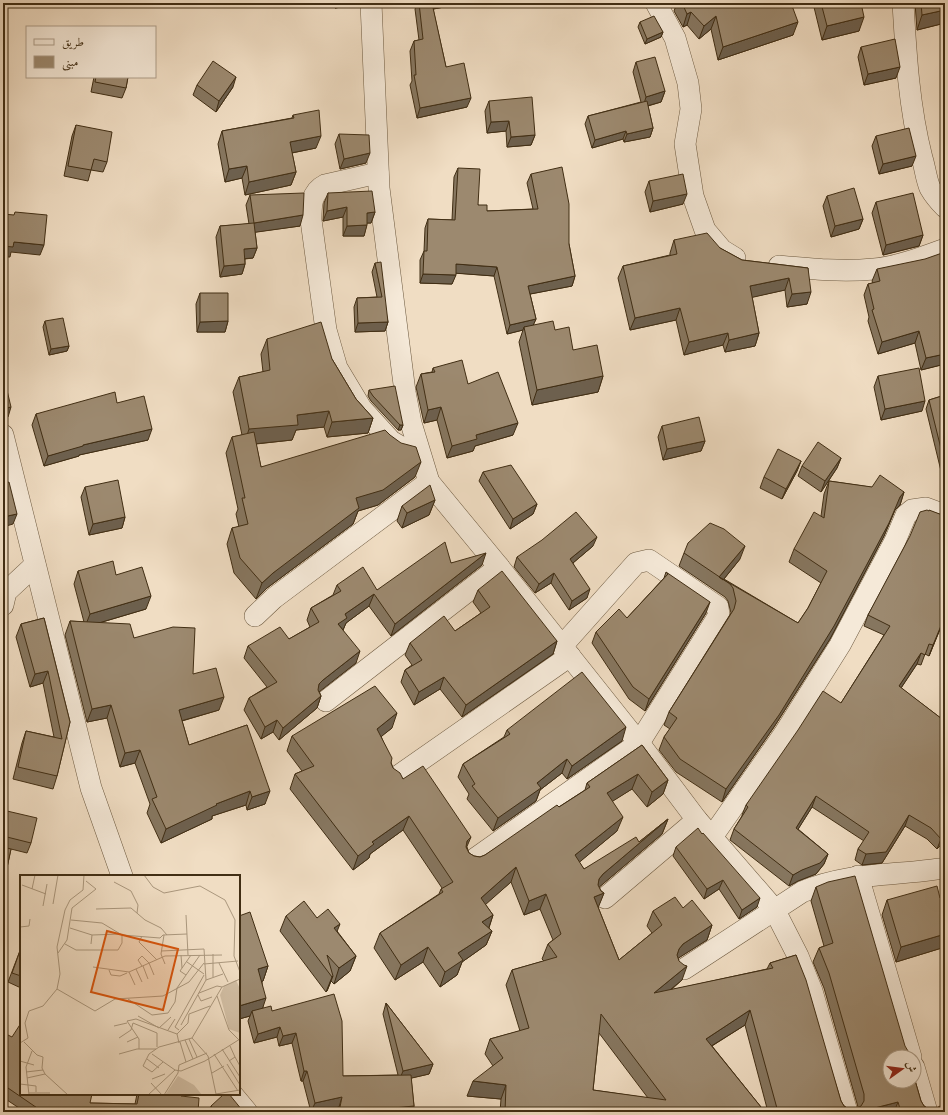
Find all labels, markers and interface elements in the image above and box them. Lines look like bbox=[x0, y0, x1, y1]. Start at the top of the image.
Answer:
legend bbox=[26, 26, 156, 78]
text: طريق bbox=[62, 35, 84, 50]
text: مبنى bbox=[62, 55, 78, 71]
inset map bbox=[20, 875, 240, 1095]
north arrow bbox=[882, 1049, 922, 1089]
text: ش bbox=[904, 1060, 919, 1074]

